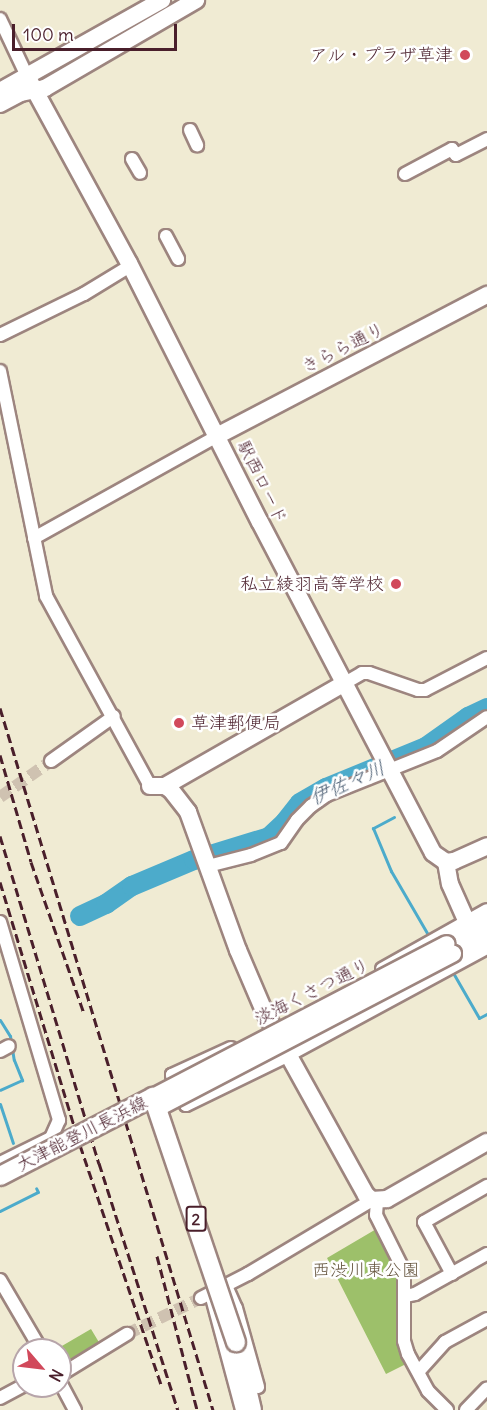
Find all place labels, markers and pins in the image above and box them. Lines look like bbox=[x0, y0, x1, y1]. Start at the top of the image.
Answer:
place label: アル・プラザ草津 bbox=[309, 44, 453, 66]
marker: アル・プラザ草津 bbox=[458, 48, 472, 62]
place label: 私立綾羽高等学校 bbox=[240, 573, 384, 595]
marker: 私立綾羽高等学校 bbox=[389, 577, 403, 591]
place label: 草津郵便局 bbox=[191, 712, 281, 734]
marker: 草津郵便局 bbox=[172, 716, 186, 730]

